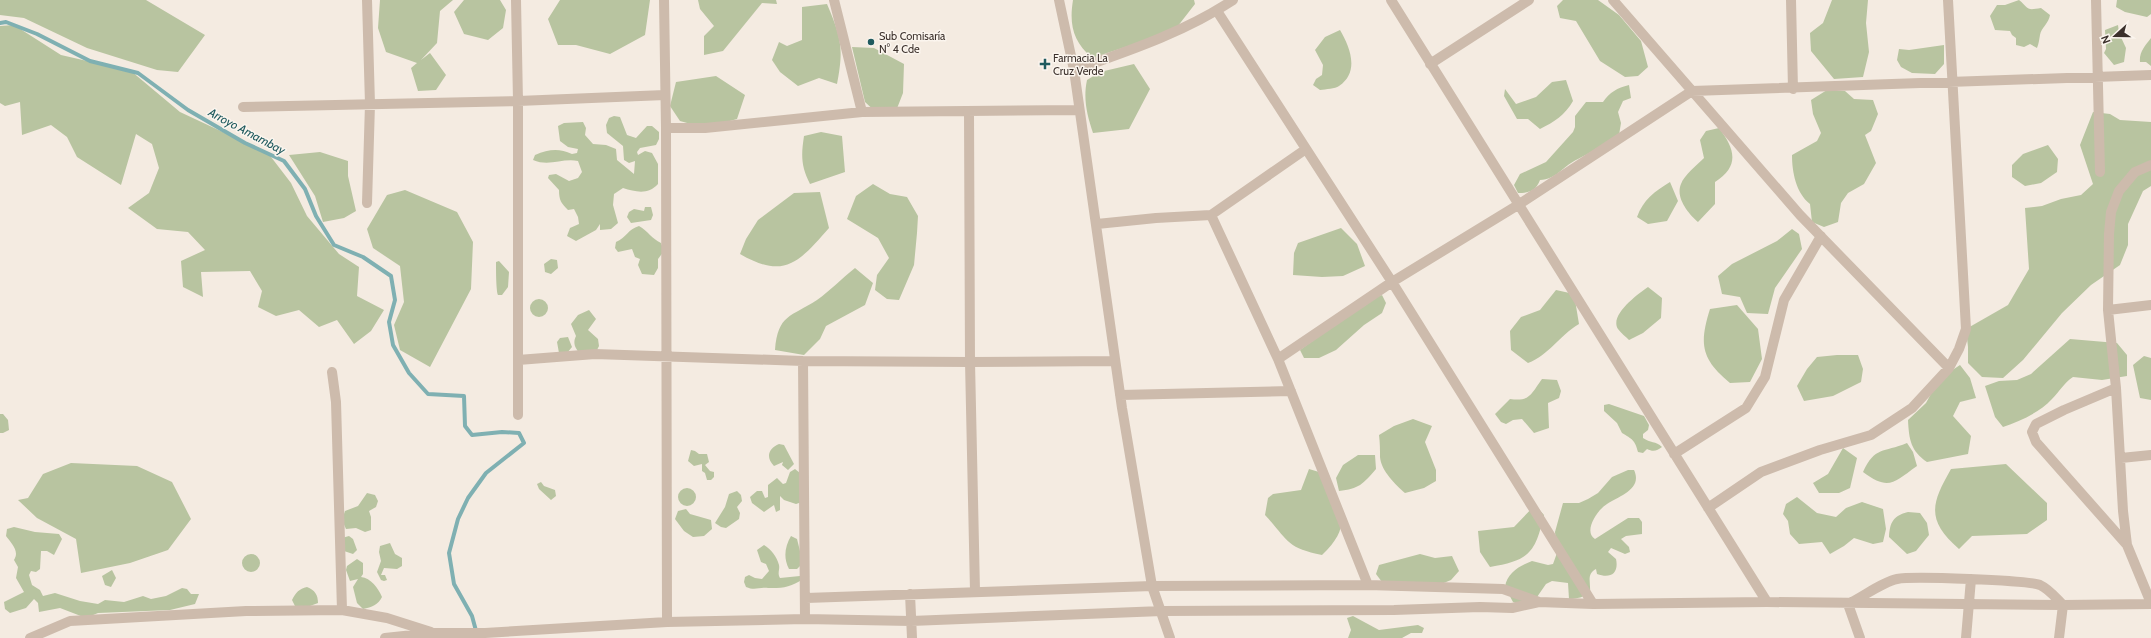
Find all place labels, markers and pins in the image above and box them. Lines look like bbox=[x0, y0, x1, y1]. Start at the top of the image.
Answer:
place label: Sub Comisaría N° 4 Cde bbox=[879, 29, 946, 56]
marker: Sub Comisaría N° 4 Cde bbox=[866, 37, 876, 47]
place label: Farmacia La Cruz Verde bbox=[1053, 51, 1108, 78]
marker: Farmacia La Cruz Verde bbox=[1040, 59, 1050, 69]

